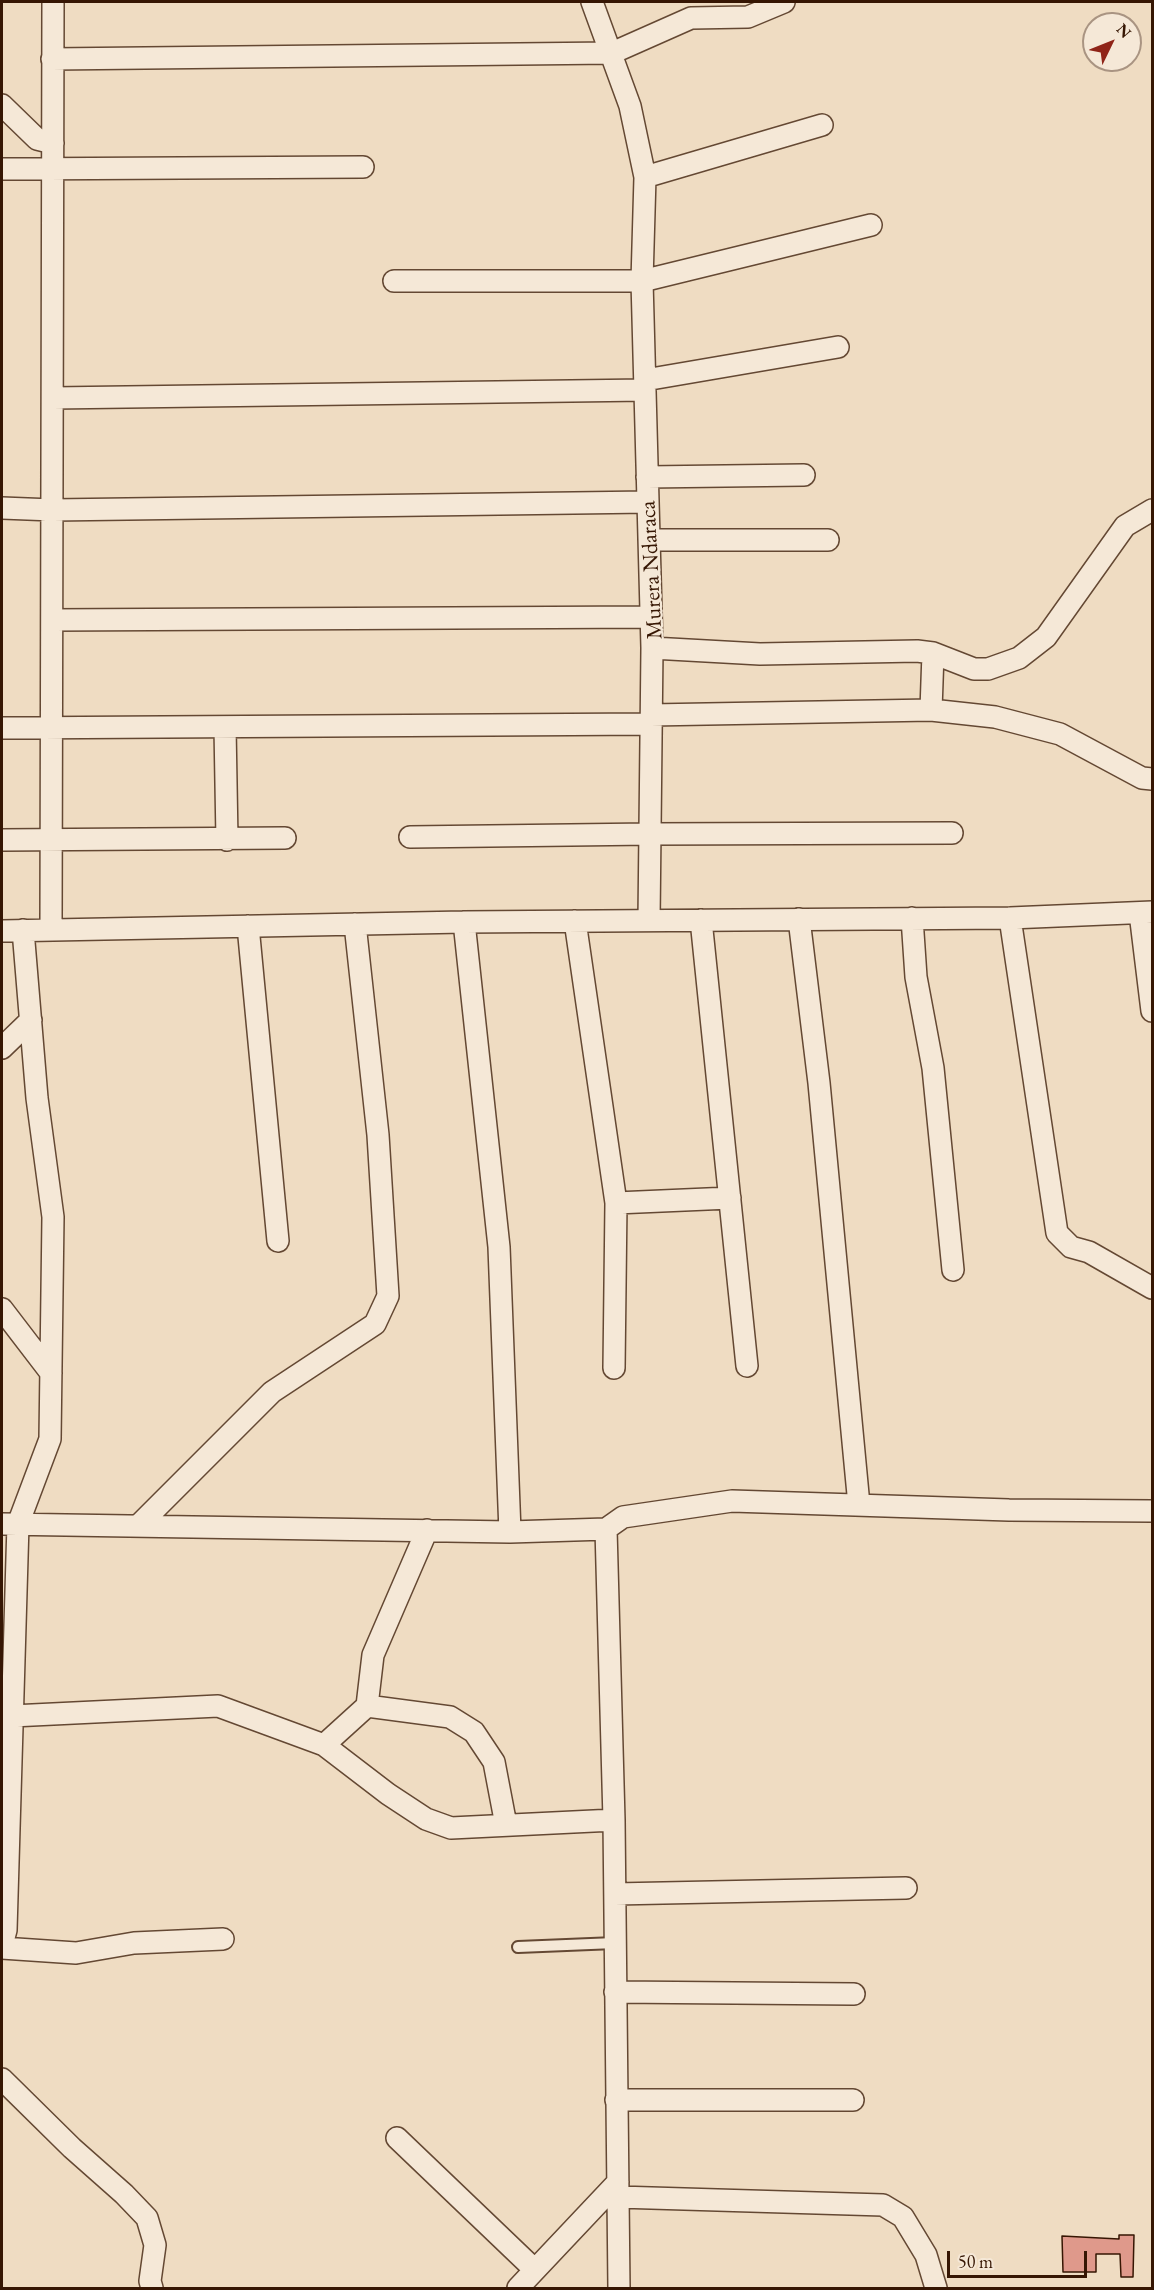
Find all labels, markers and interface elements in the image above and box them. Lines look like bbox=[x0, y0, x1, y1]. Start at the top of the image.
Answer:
north arrow bbox=[1082, 12, 1142, 72]
text: N bbox=[1112, 19, 1136, 43]
street label: Murera Ndaraca bbox=[635, 500, 669, 640]
scale bar bbox=[950, 2239, 1090, 2277]
text: 50 m bbox=[958, 2250, 993, 2273]

